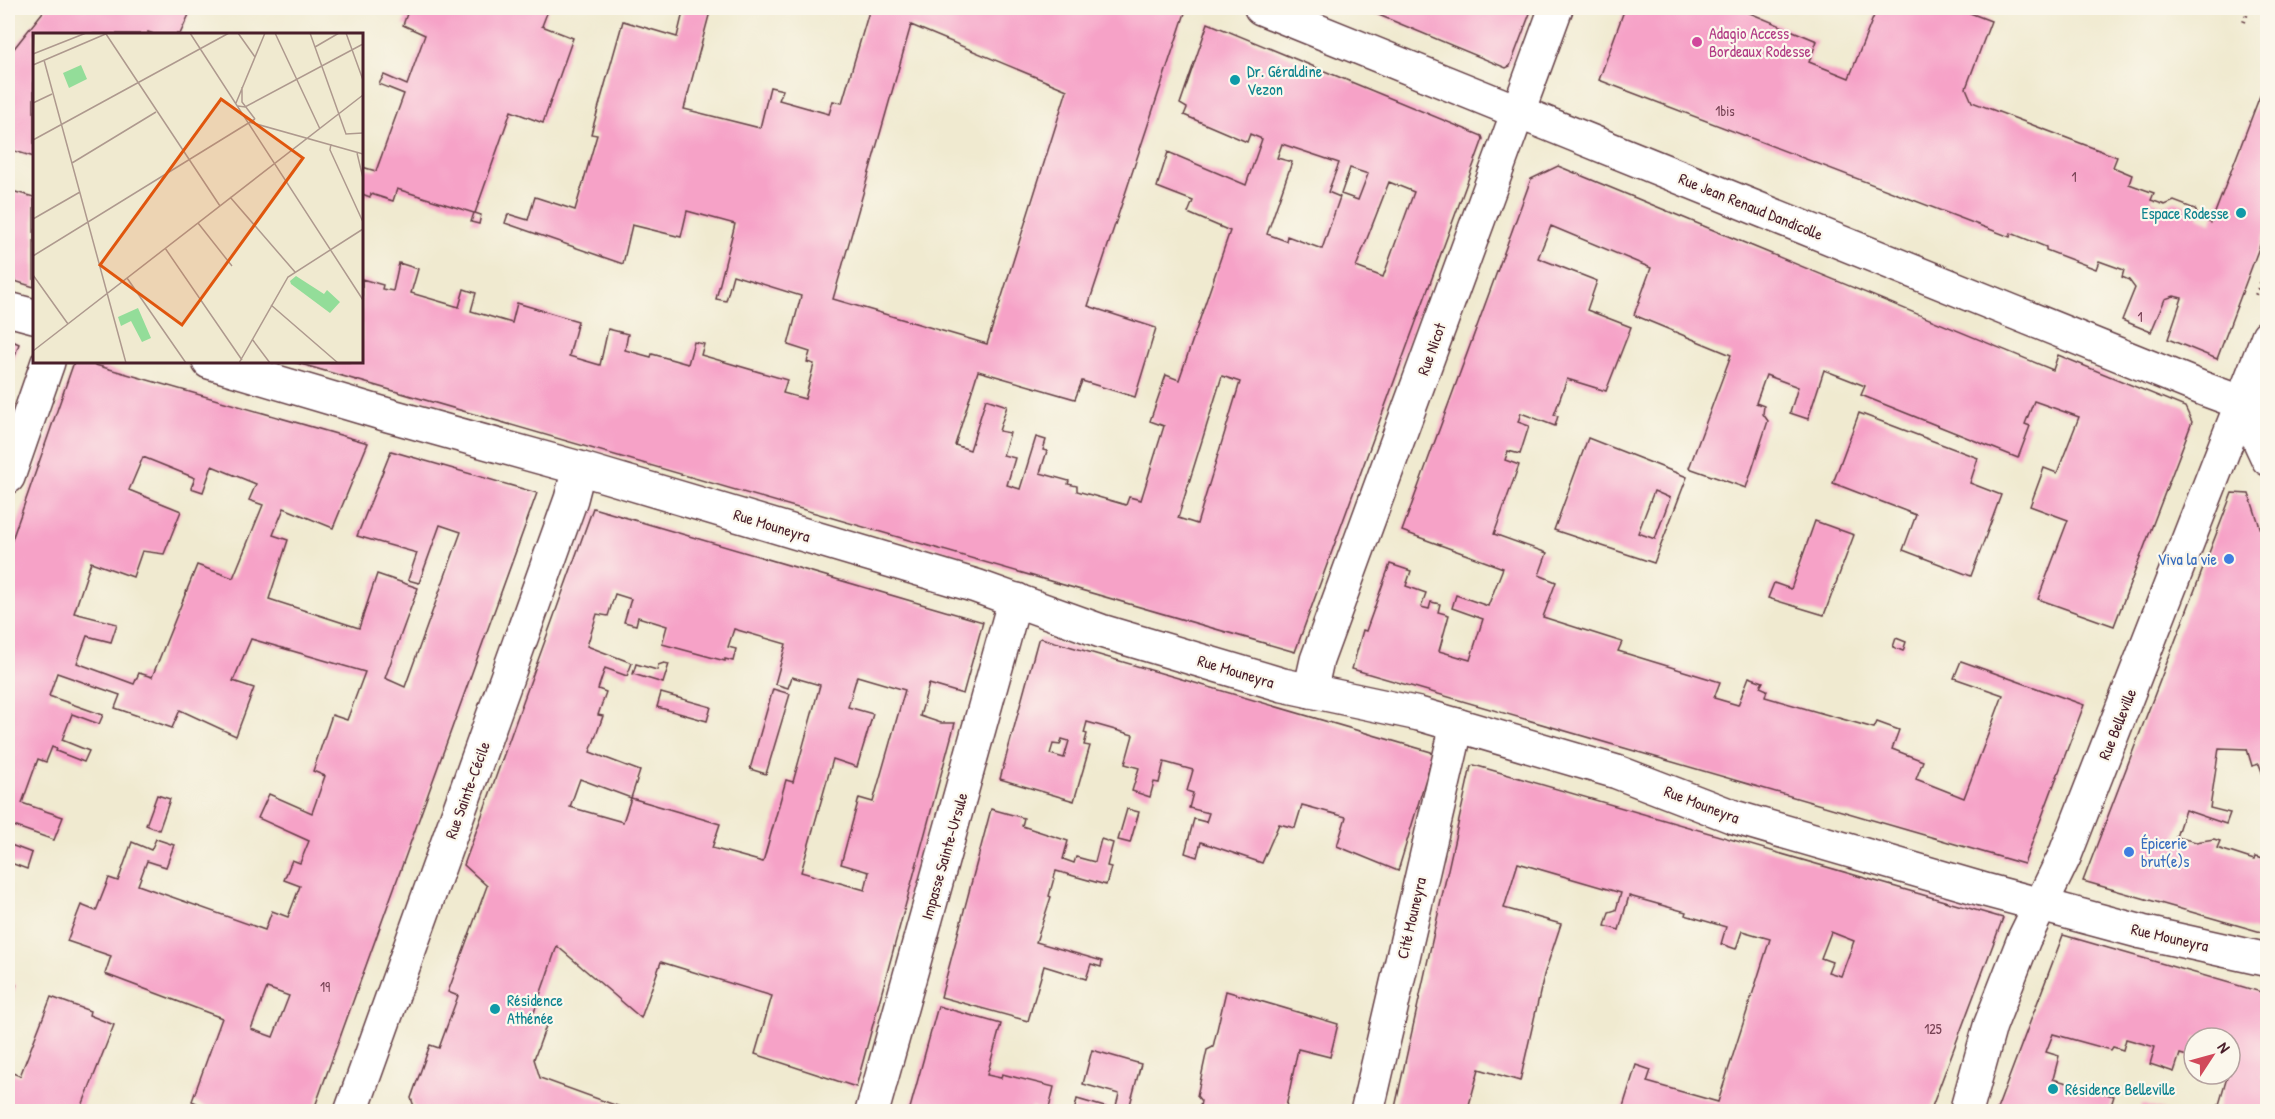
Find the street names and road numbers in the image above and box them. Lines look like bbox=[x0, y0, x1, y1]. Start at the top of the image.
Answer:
street label: Rue Jean Renaud Dandicolle bbox=[1676, 167, 1827, 245]
street label: Rue Nicot bbox=[1411, 319, 1451, 378]
street label: Rue Mouneyra bbox=[731, 503, 813, 547]
street label: Rue Mouneyra bbox=[1195, 649, 1277, 693]
street label: Rue Belleville bbox=[2093, 685, 2141, 763]
street label: Rue Sainte-Cécile bbox=[439, 738, 495, 842]
street label: Rue Mouneyra bbox=[1661, 780, 1743, 828]
street label: Impasse Sainte-Ursule bbox=[915, 789, 973, 922]
street label: Cité Mouneyra bbox=[1391, 875, 1431, 961]
street label: Rue Mouneyra bbox=[2129, 917, 2211, 957]

